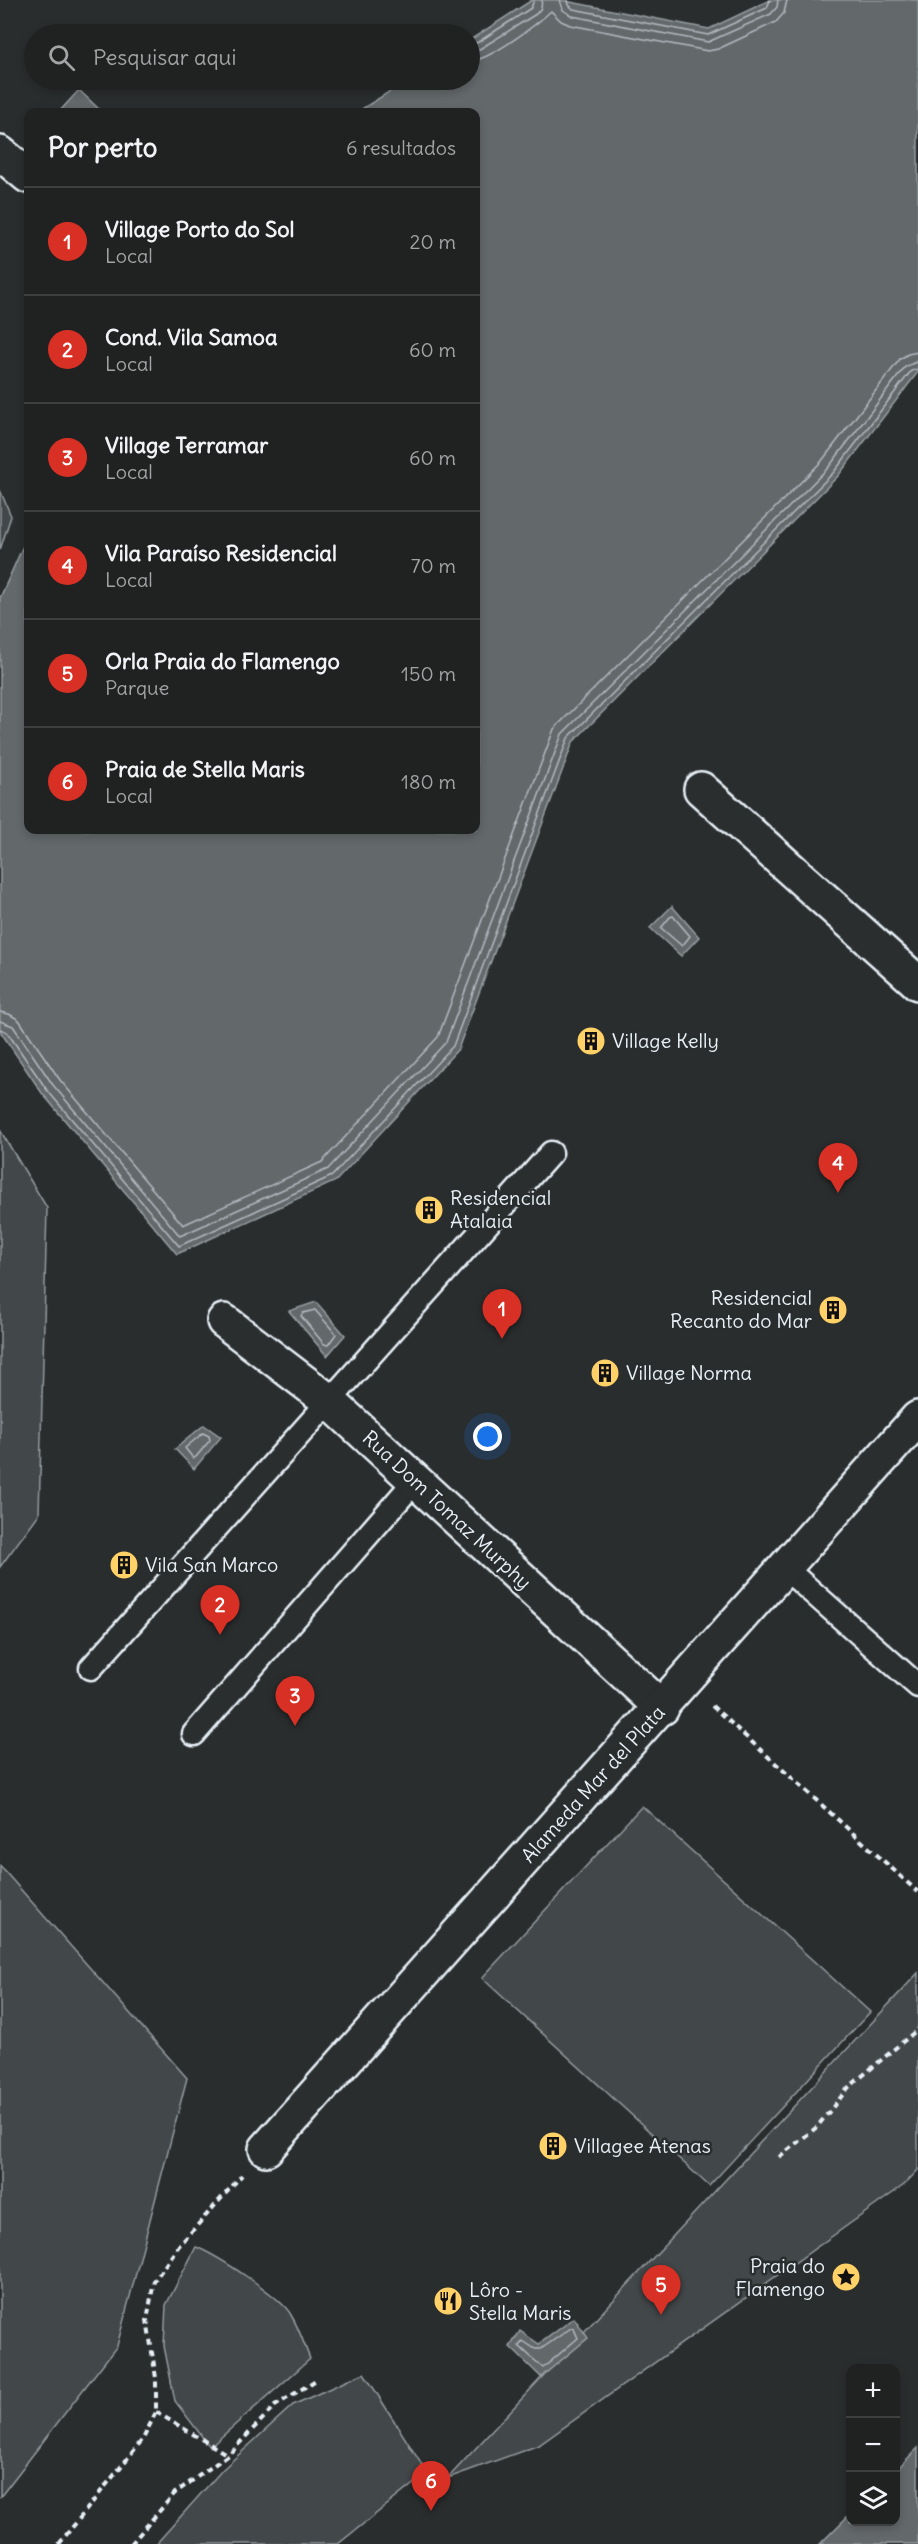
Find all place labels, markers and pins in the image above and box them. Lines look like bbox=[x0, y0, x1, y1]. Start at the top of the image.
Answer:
building icon: Village Kelly bbox=[575, 1025, 607, 1057]
place label: Village Kelly bbox=[612, 1028, 719, 1053]
pin: 4 bbox=[818, 1144, 858, 1193]
place label: Residencial Atalaia bbox=[450, 1185, 551, 1233]
building icon: Residencial Atalaia bbox=[413, 1194, 445, 1226]
place label: Residencial Recanto do Mar bbox=[670, 1285, 812, 1333]
pin: 1 bbox=[482, 1290, 522, 1339]
building icon: Residencial Recanto do Mar bbox=[817, 1294, 849, 1326]
building icon: Village Norma bbox=[589, 1357, 621, 1389]
place label: Village Norma bbox=[626, 1360, 752, 1385]
building icon: Vila San Marco bbox=[108, 1549, 140, 1581]
place label: Vila San Marco bbox=[145, 1552, 278, 1577]
pin: 2 bbox=[200, 1586, 240, 1635]
pin: 3 bbox=[276, 1676, 314, 1726]
building icon: Villagee Atenas bbox=[537, 2130, 569, 2162]
place label: Villagee Atenas bbox=[574, 2133, 711, 2158]
place label: Praia do Flamengo bbox=[735, 2253, 825, 2301]
place icon: Praia do Flamengo bbox=[830, 2261, 862, 2293]
pin: 5 bbox=[642, 2266, 680, 2315]
place label: Lôro - Stella Maris bbox=[469, 2277, 571, 2325]
restaurant icon: Lôro - Stella Maris bbox=[432, 2285, 464, 2317]
pin: 6 bbox=[412, 2462, 450, 2511]

